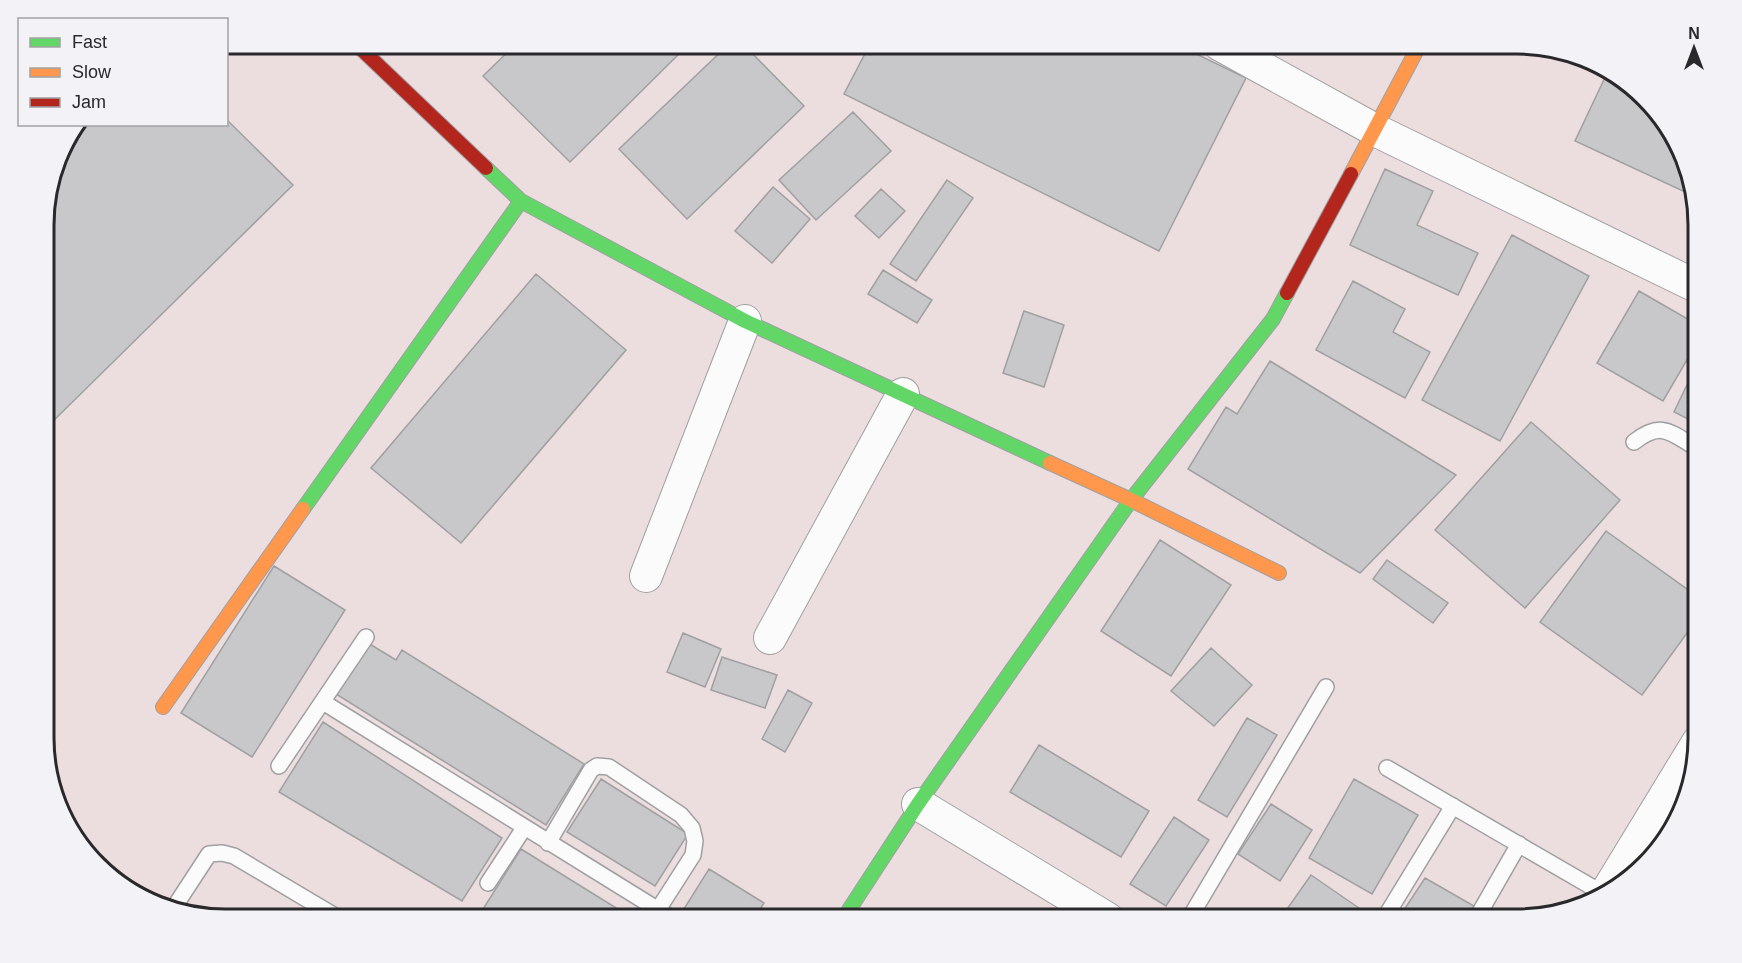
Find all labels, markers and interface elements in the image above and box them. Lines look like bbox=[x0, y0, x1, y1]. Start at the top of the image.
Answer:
legend bbox=[18, 18, 228, 126]
north arrow bbox=[1664, 18, 1724, 78]
text: N bbox=[1688, 25, 1700, 42]
text: Fast bbox=[72, 32, 107, 52]
text: Slow bbox=[72, 62, 112, 82]
text: Jam bbox=[72, 92, 106, 112]

